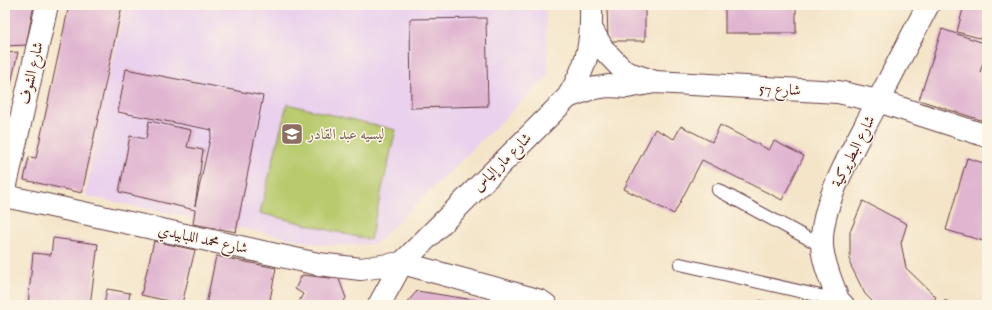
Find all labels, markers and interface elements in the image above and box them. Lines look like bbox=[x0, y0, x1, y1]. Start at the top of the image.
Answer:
street label: شارع الشوف bbox=[15, 40, 51, 107]
street label: شارع 57 bbox=[758, 79, 801, 103]
street label: شارع البطريركية bbox=[827, 112, 882, 192]
school or university icon: لیسیه عبد القادر bbox=[279, 121, 305, 147]
place label: لیسیه عبد القادر bbox=[306, 125, 384, 144]
street label: شارع مار إلياس bbox=[469, 129, 538, 198]
street label: شارع محمد اللبابيدي bbox=[156, 221, 250, 261]

